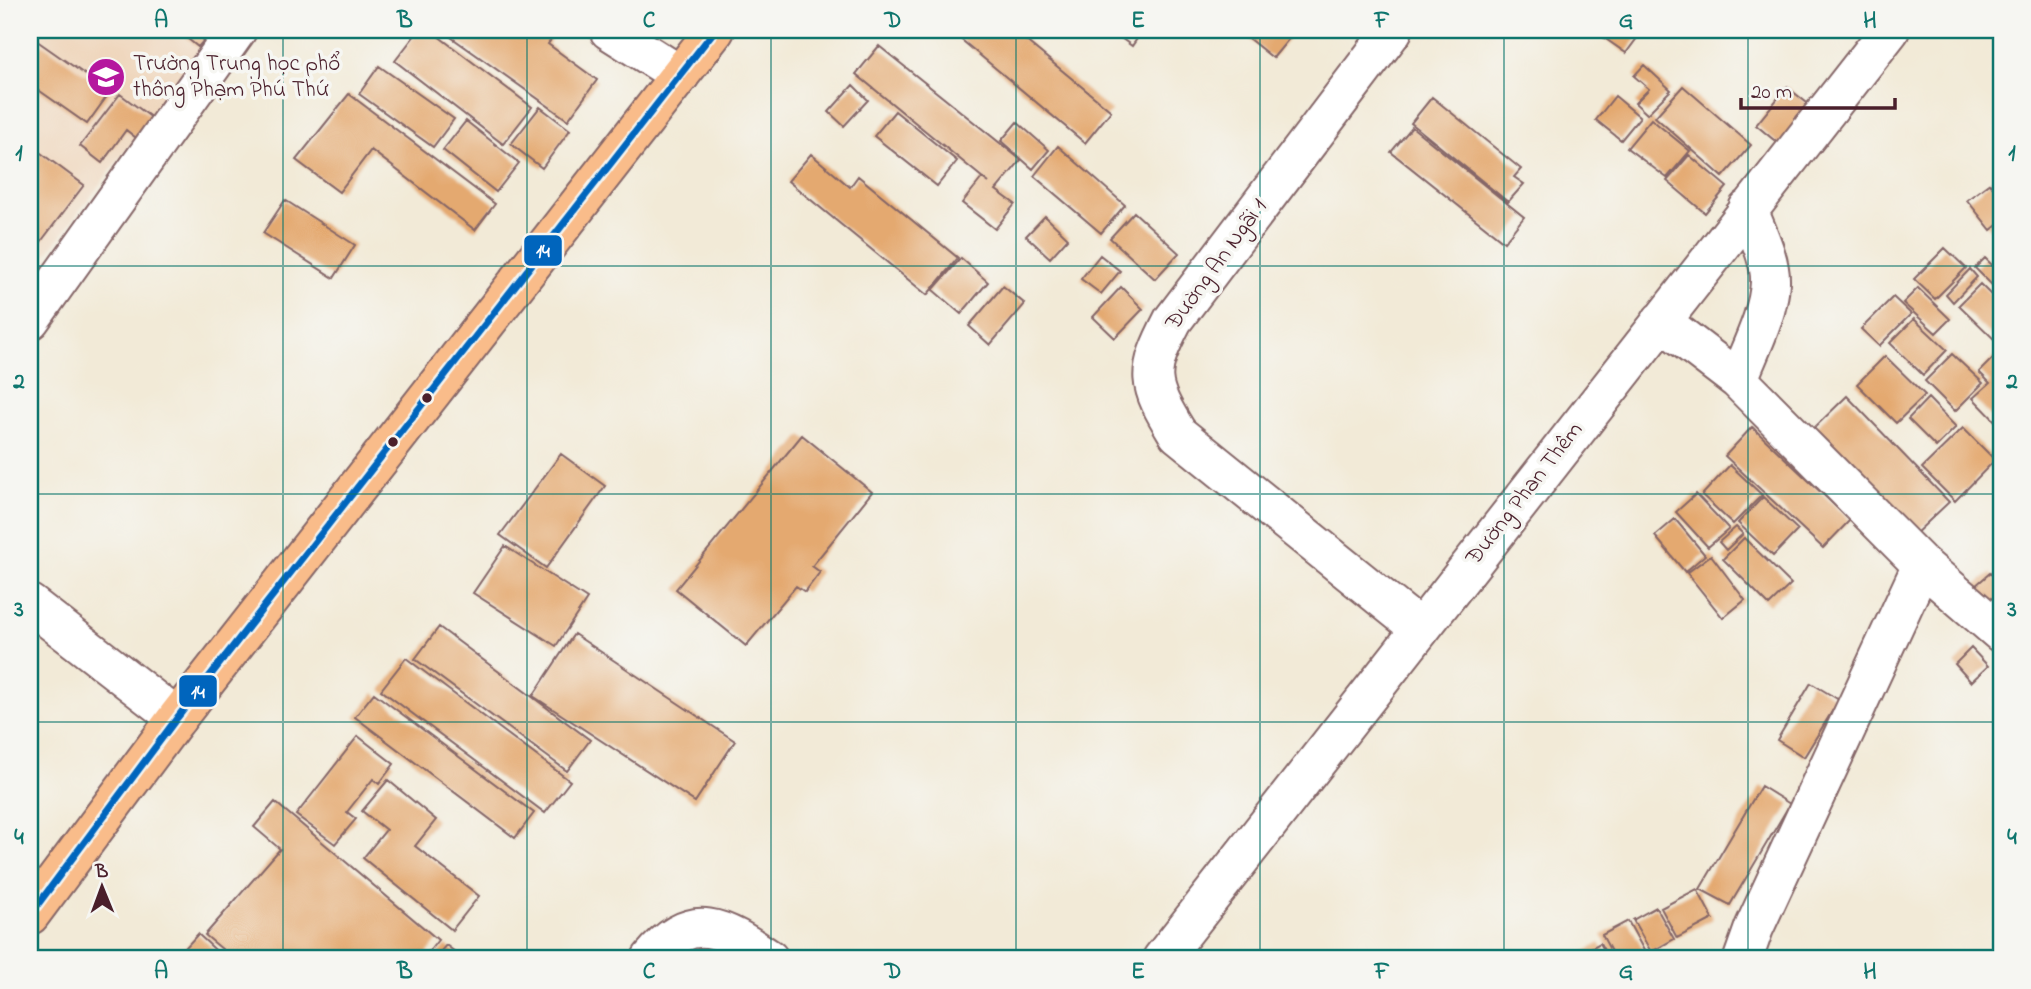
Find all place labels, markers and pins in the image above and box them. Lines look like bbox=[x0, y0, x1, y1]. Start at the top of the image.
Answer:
place label: Trường Trung học phổ thông Phạm Phú Thứ bbox=[133, 48, 340, 108]
school or university icon: Trường Trung học phổ thông Phạm Phú Thứ bbox=[85, 56, 127, 98]
unlabelled marker bbox=[420, 391, 434, 405]
unlabelled marker bbox=[386, 435, 400, 449]

